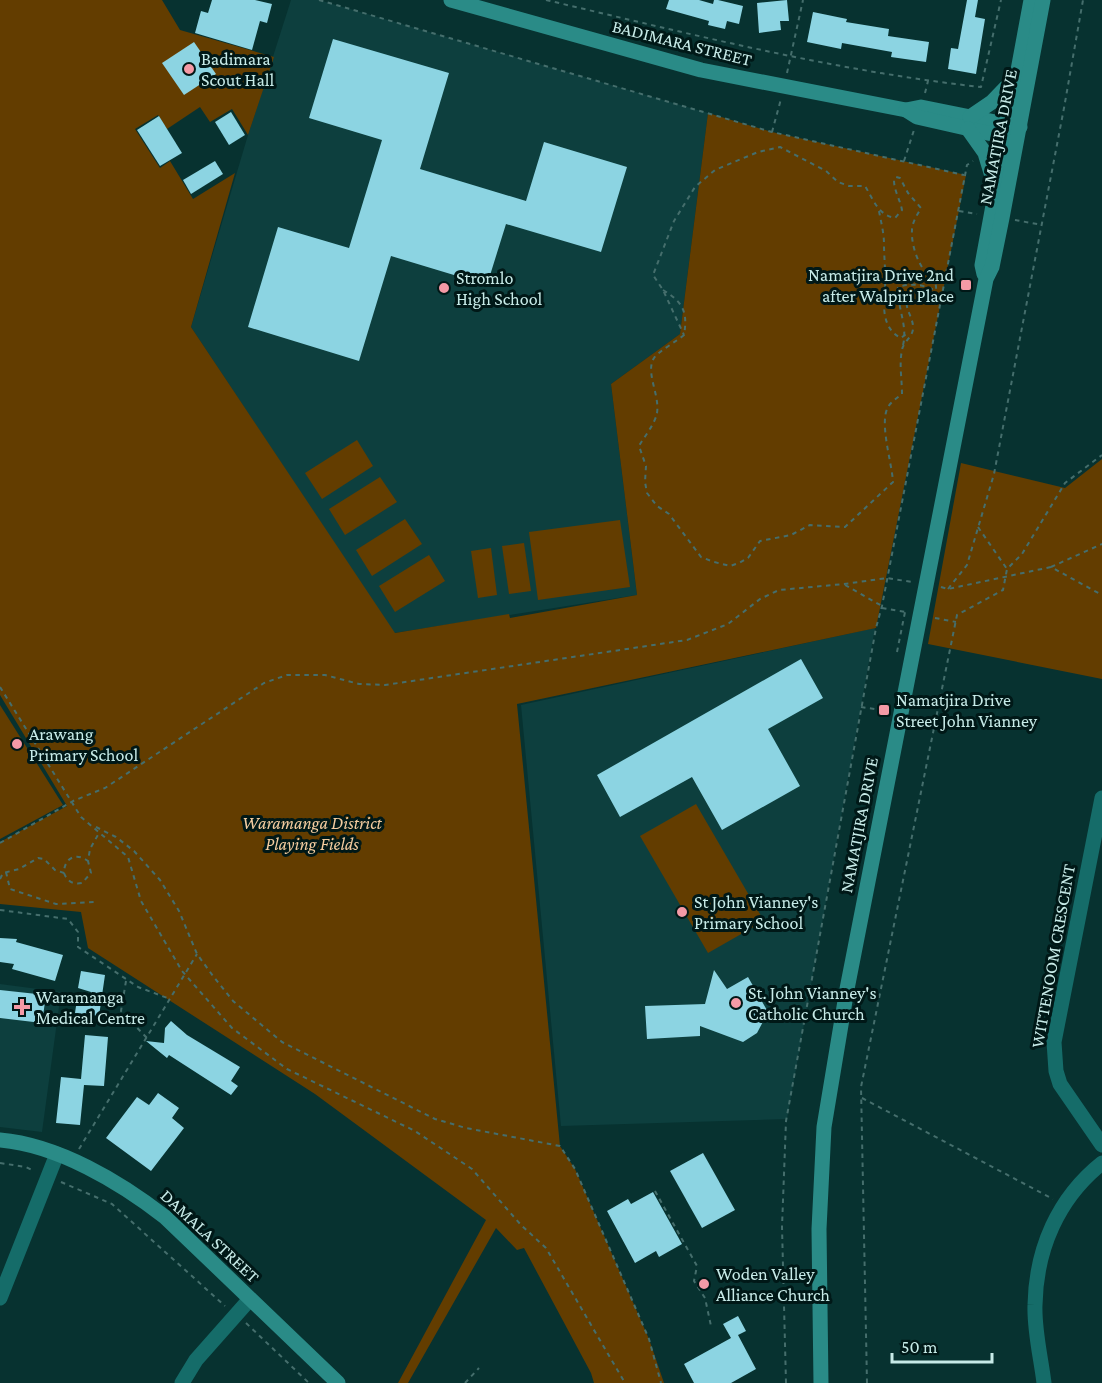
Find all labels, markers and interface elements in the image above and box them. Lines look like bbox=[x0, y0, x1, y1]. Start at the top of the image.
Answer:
street label: BADIMARA STREET bbox=[610, 16, 754, 70]
place label: Badimara Scout Hall bbox=[201, 49, 274, 90]
marker: Badimara Scout Hall bbox=[182, 62, 196, 76]
street label: NAMATJIRA DRIVE bbox=[975, 67, 1021, 207]
place label: Namatjira Drive 2nd after Walpiri Place bbox=[808, 265, 955, 306]
place label: Stromlo High School bbox=[456, 268, 543, 309]
marker: Namatjira Drive 2nd after Walpiri Place bbox=[959, 278, 973, 292]
marker: Stromlo High School bbox=[437, 281, 451, 295]
place label: Namatjira Drive Street John Vianney bbox=[896, 690, 1038, 731]
marker: Namatjira Drive Street John Vianney bbox=[877, 703, 891, 717]
place label: Arawang Primary School bbox=[29, 724, 138, 765]
marker: Arawang Primary School bbox=[10, 737, 24, 751]
street label: NAMATJIRA DRIVE bbox=[836, 755, 882, 895]
park label: Waramanga District Playing Fields bbox=[242, 813, 382, 854]
street label: WITTENOOM CRESCENT bbox=[1027, 862, 1079, 1050]
place label: St John Vianney's Primary School bbox=[694, 892, 818, 933]
marker: St John Vianney's Primary School bbox=[675, 905, 689, 919]
place label: St. John Vianney's Catholic Church bbox=[748, 983, 877, 1024]
place label: Waramanga Medical Centre bbox=[36, 987, 145, 1028]
marker: St. John Vianney's Catholic Church bbox=[729, 996, 743, 1010]
marker: Waramanga Medical Centre bbox=[13, 998, 31, 1016]
street label: DAMALA STREET bbox=[157, 1185, 264, 1287]
place label: Woden Valley Alliance Church bbox=[716, 1264, 830, 1305]
marker: Woden Valley Alliance Church bbox=[697, 1277, 711, 1291]
scale bar bbox=[892, 1326, 992, 1364]
text: 50 m bbox=[901, 1337, 938, 1357]

